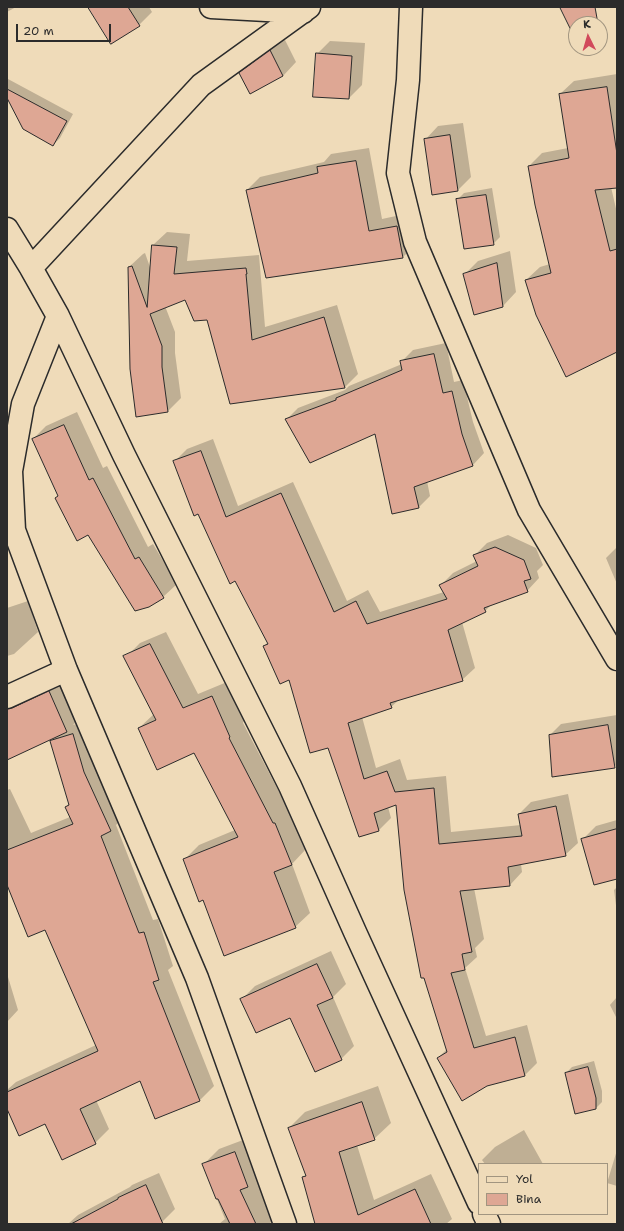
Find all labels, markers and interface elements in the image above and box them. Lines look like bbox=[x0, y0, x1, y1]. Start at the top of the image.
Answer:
scale bar bbox=[18, 16, 113, 42]
north arrow bbox=[568, 16, 608, 56]
text: K bbox=[583, 17, 591, 32]
text: 20 m bbox=[23, 23, 54, 39]
legend bbox=[478, 1163, 608, 1215]
text: Yol bbox=[516, 1171, 533, 1187]
text: Bina bbox=[516, 1191, 541, 1207]

